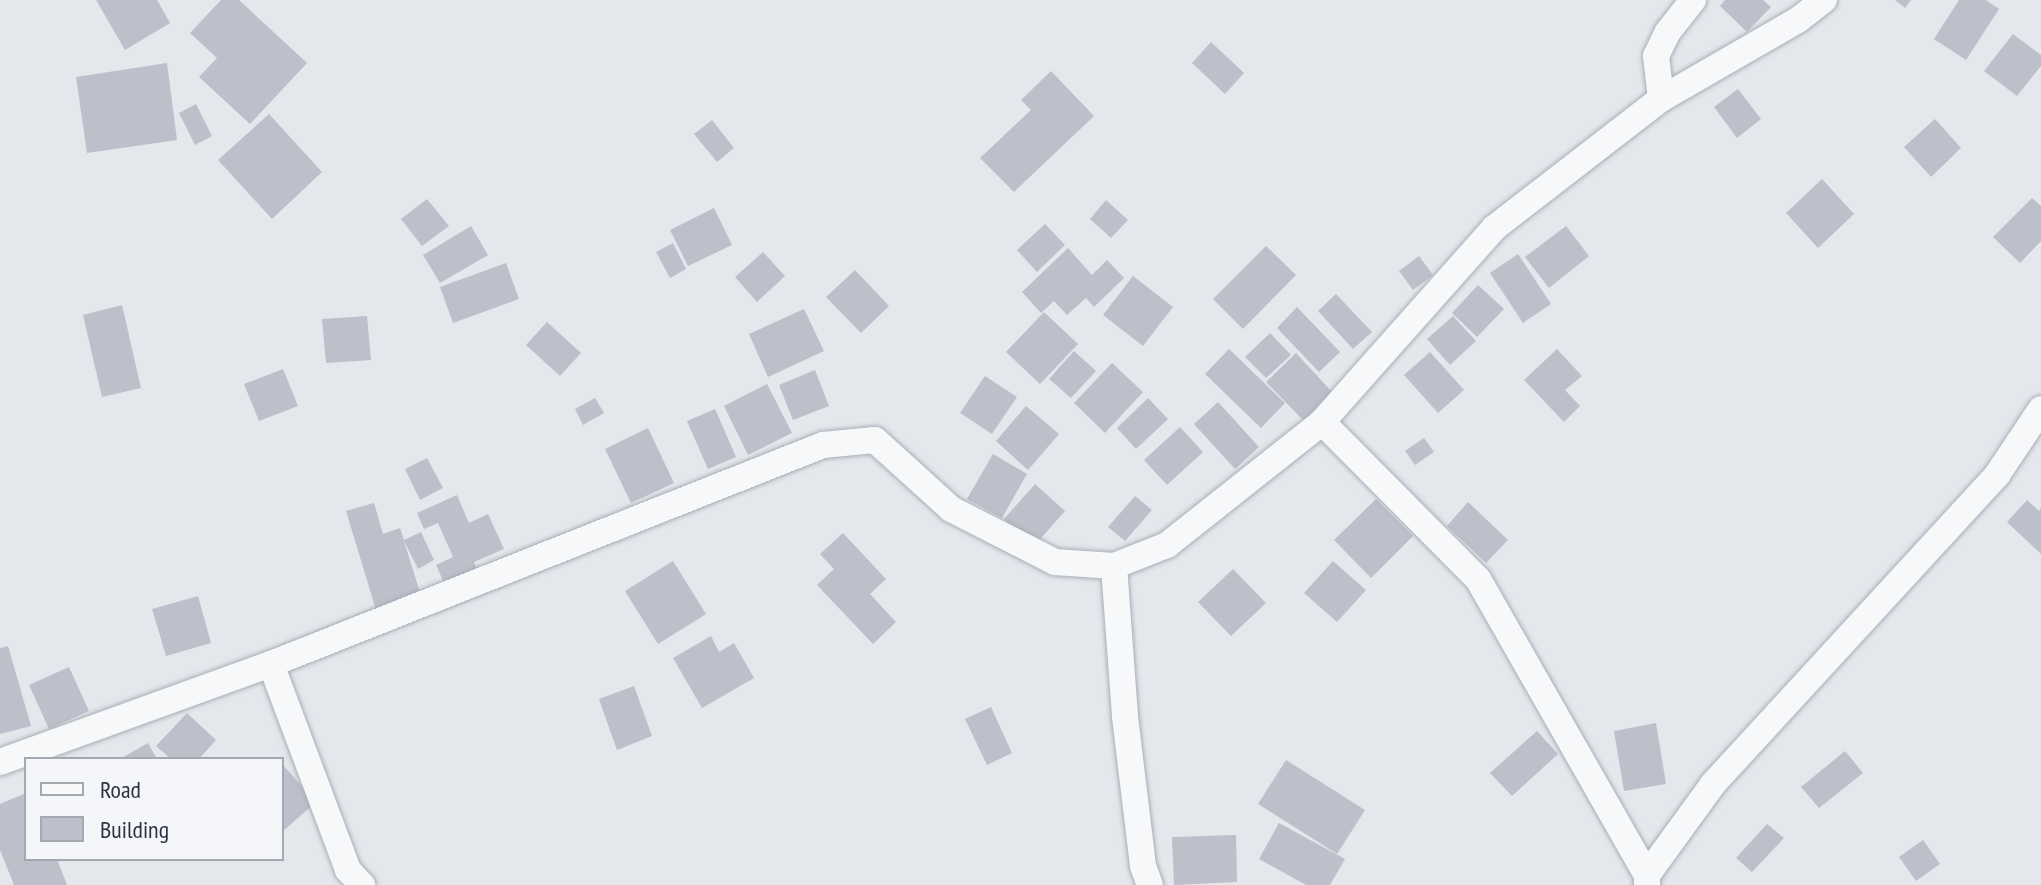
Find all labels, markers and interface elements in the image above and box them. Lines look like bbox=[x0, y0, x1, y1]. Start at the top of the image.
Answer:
legend bbox=[24, 757, 284, 861]
text: Road bbox=[100, 774, 141, 805]
text: Building bbox=[100, 814, 169, 845]

